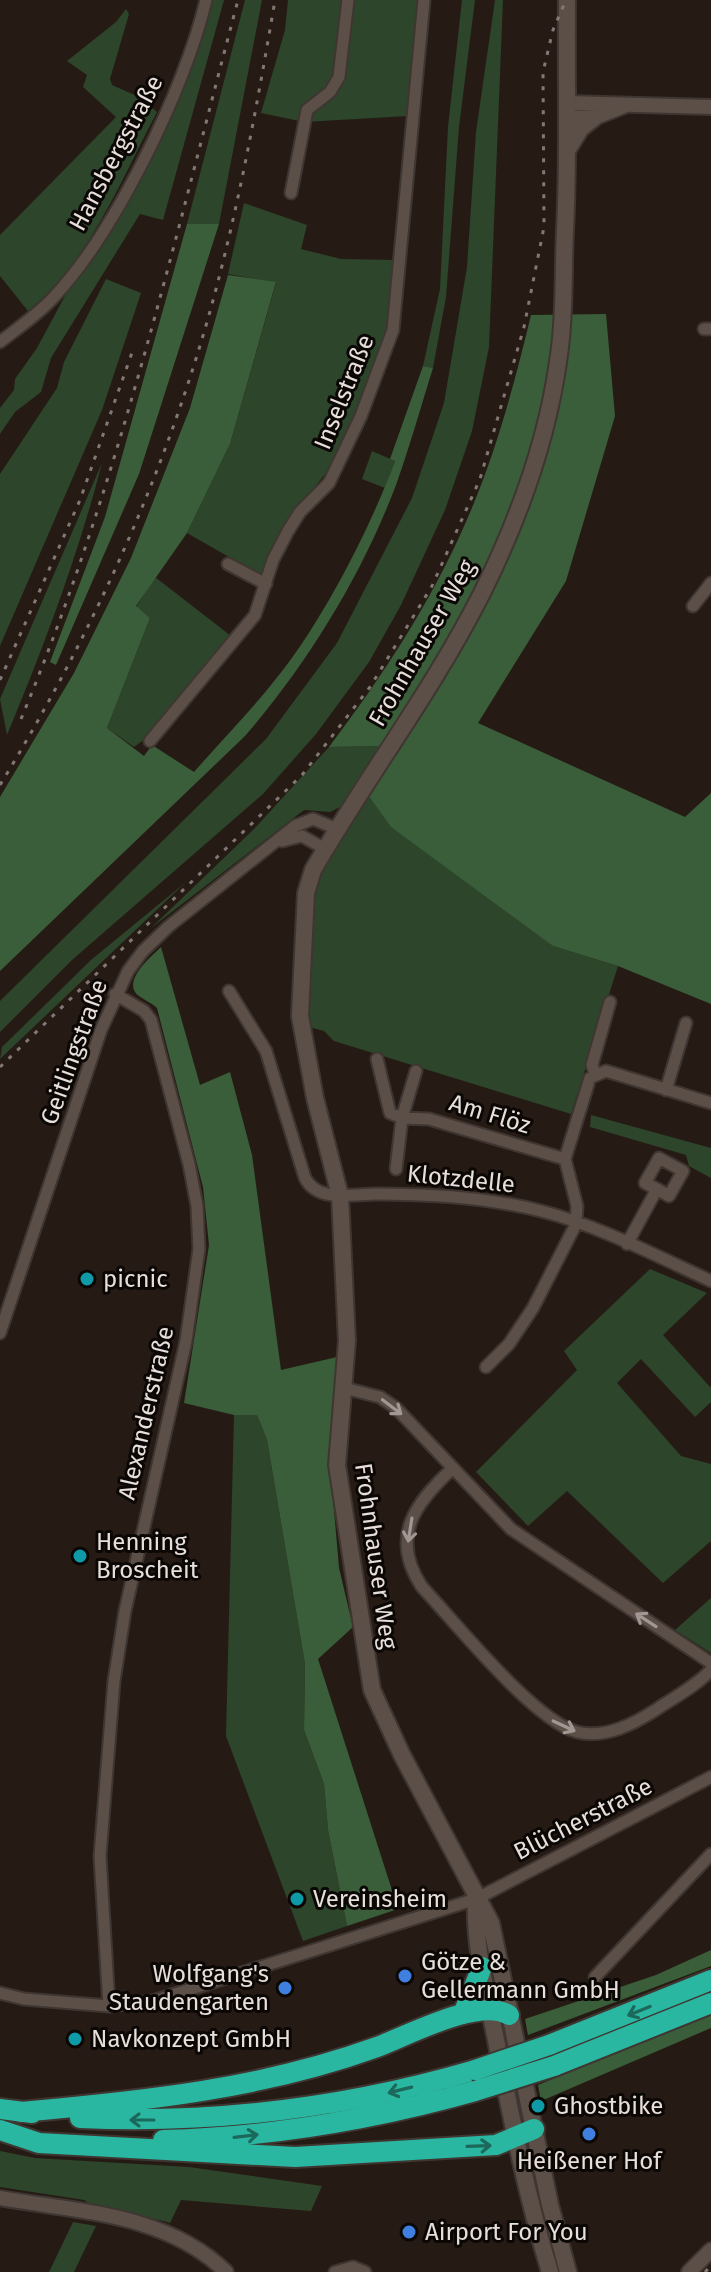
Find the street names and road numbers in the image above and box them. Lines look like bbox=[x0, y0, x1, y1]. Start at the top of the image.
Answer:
street label: Hansbergstraße bbox=[63, 71, 169, 235]
street label: Inselstraße bbox=[308, 331, 380, 453]
street label: Frohnhauser Weg bbox=[363, 554, 481, 731]
street label: Geitlingstraße bbox=[35, 976, 113, 1128]
street label: Am Flöz bbox=[446, 1088, 534, 1140]
street label: Klotzdelle bbox=[406, 1159, 516, 1199]
street label: Alexanderstraße bbox=[112, 1324, 180, 1502]
street label: Frohnhauser Weg bbox=[349, 1461, 403, 1651]
street label: Blücherstraße bbox=[509, 1772, 657, 1866]

